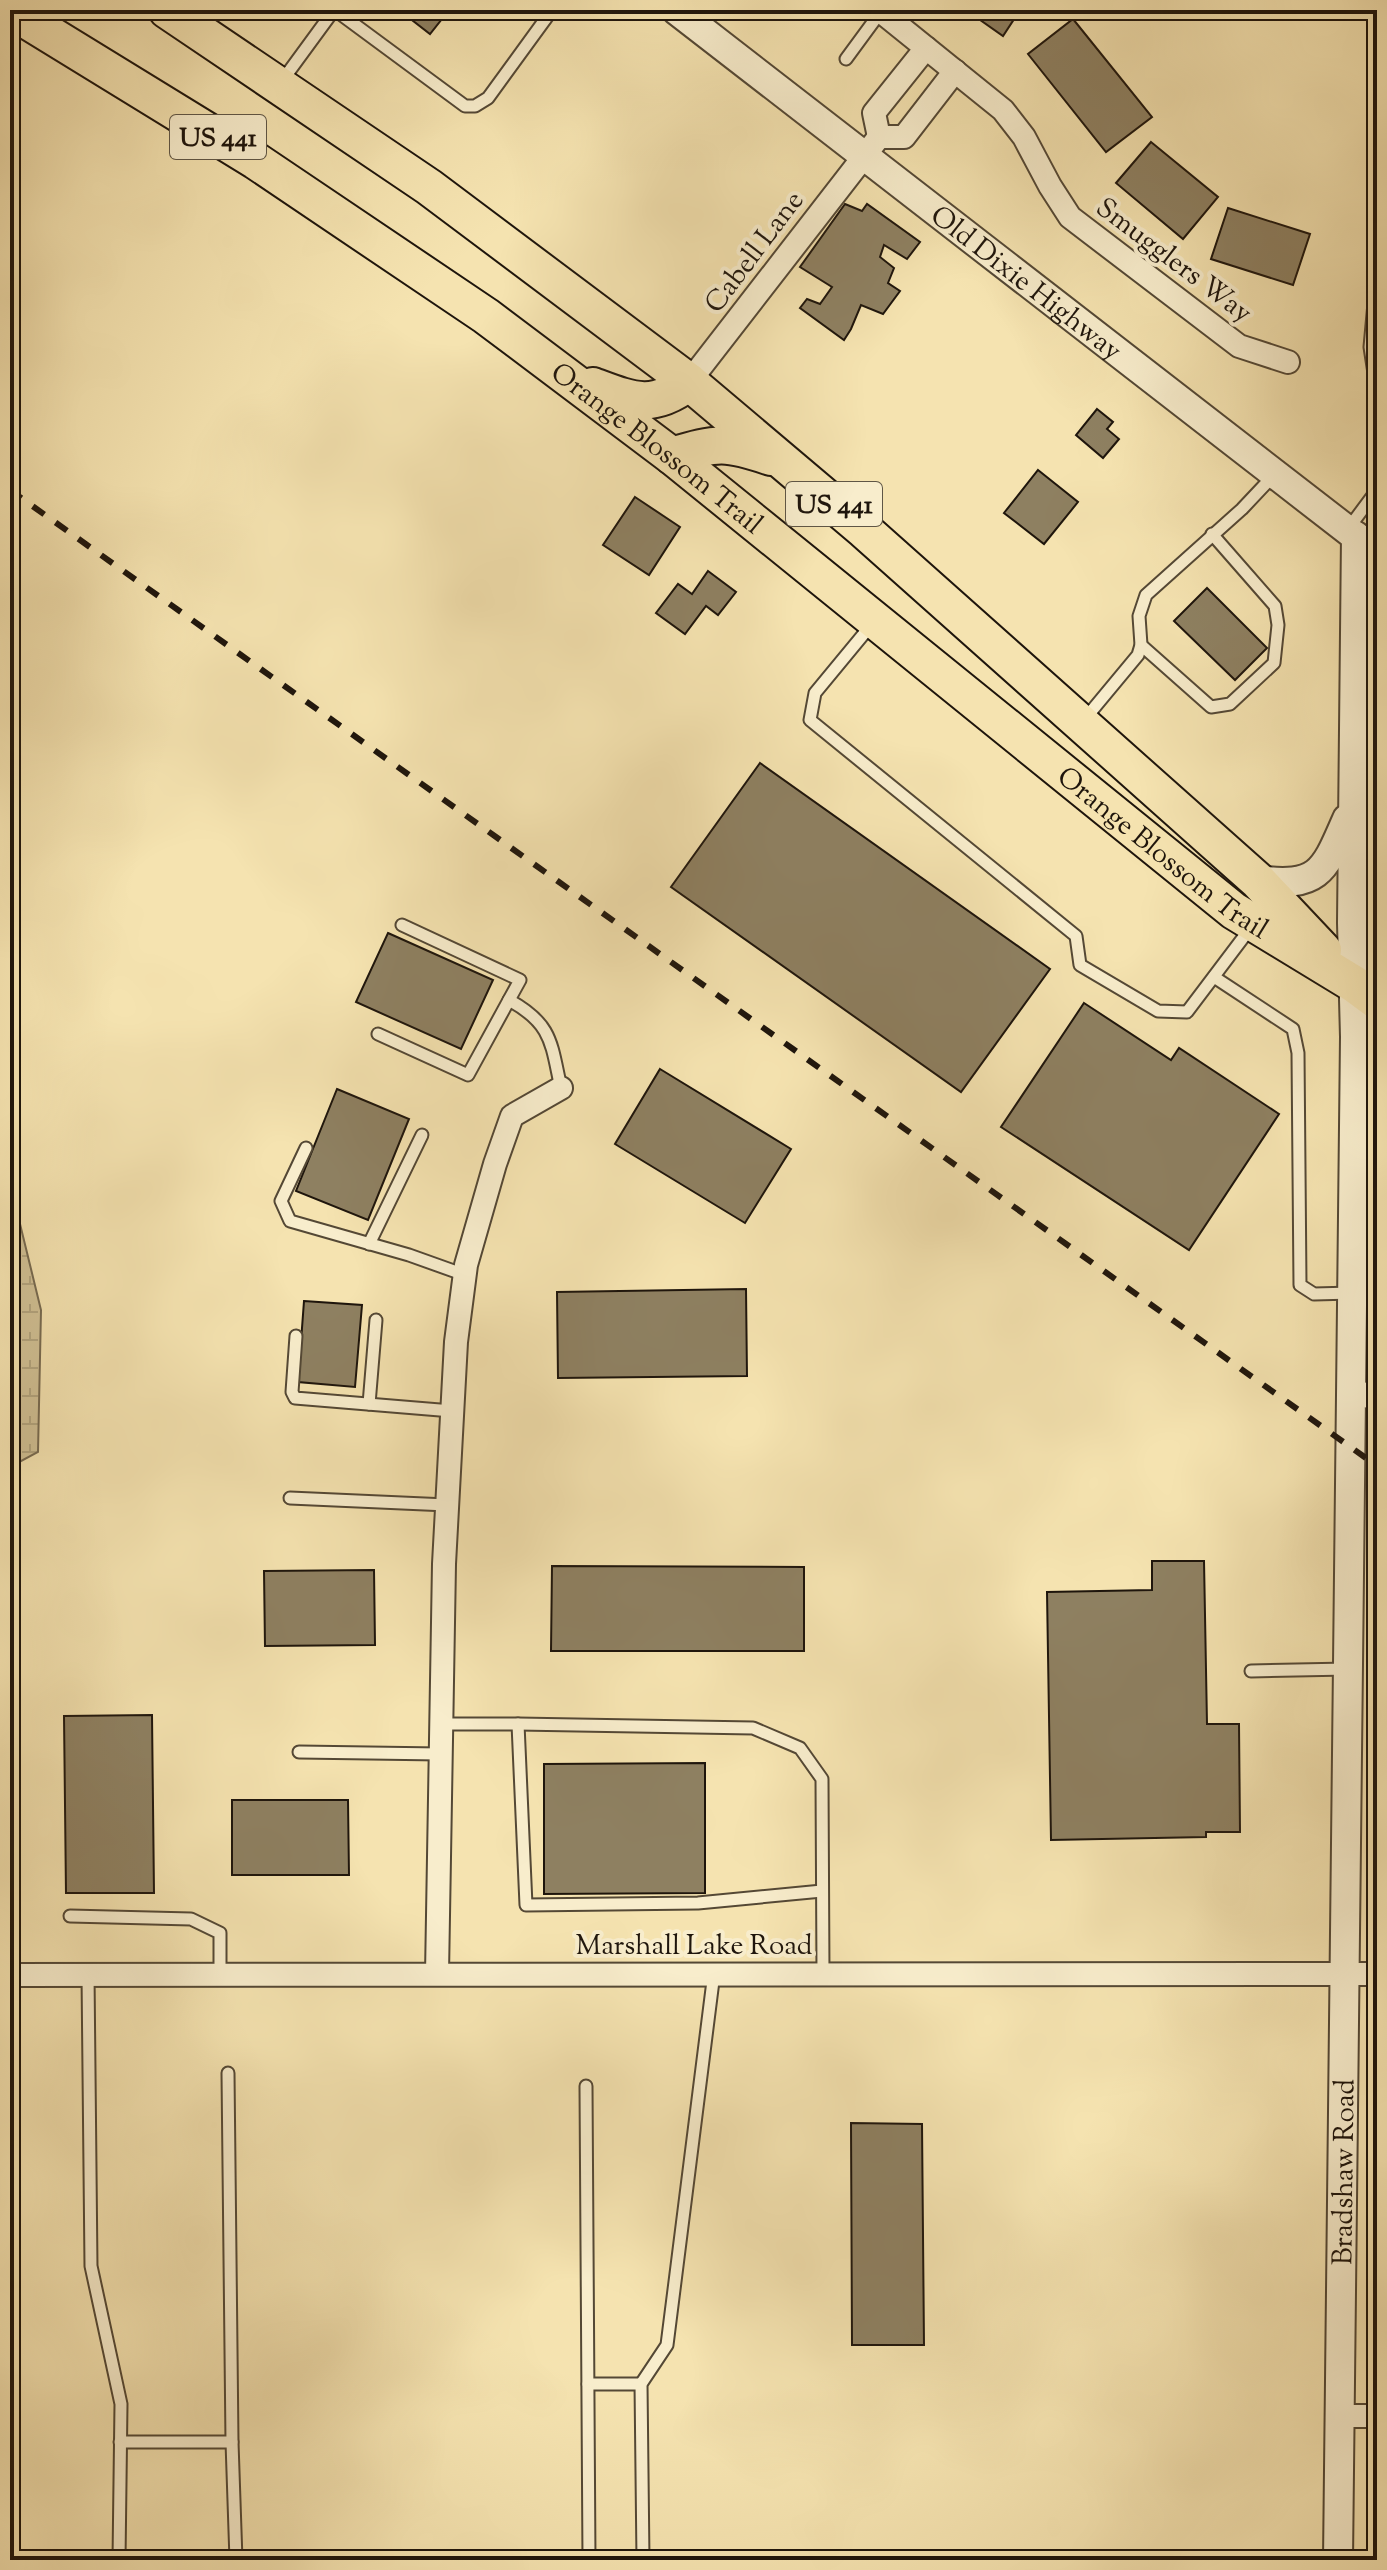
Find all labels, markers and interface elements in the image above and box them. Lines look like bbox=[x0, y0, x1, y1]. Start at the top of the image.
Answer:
road number: US 441 bbox=[170, 115, 266, 159]
street label: Cabell Lane bbox=[696, 183, 815, 322]
street label: Smugglers Way bbox=[1087, 189, 1260, 334]
street label: Old Dixie Highway bbox=[921, 197, 1129, 371]
street label: Orange Blossom Trail bbox=[541, 354, 771, 545]
road number: US 441 bbox=[786, 482, 882, 526]
street label: Orange Blossom Trail bbox=[1047, 758, 1275, 950]
street label: Marshall Lake Road bbox=[575, 1927, 813, 1967]
street label: Bradshaw Road bbox=[1324, 2078, 1366, 2265]

